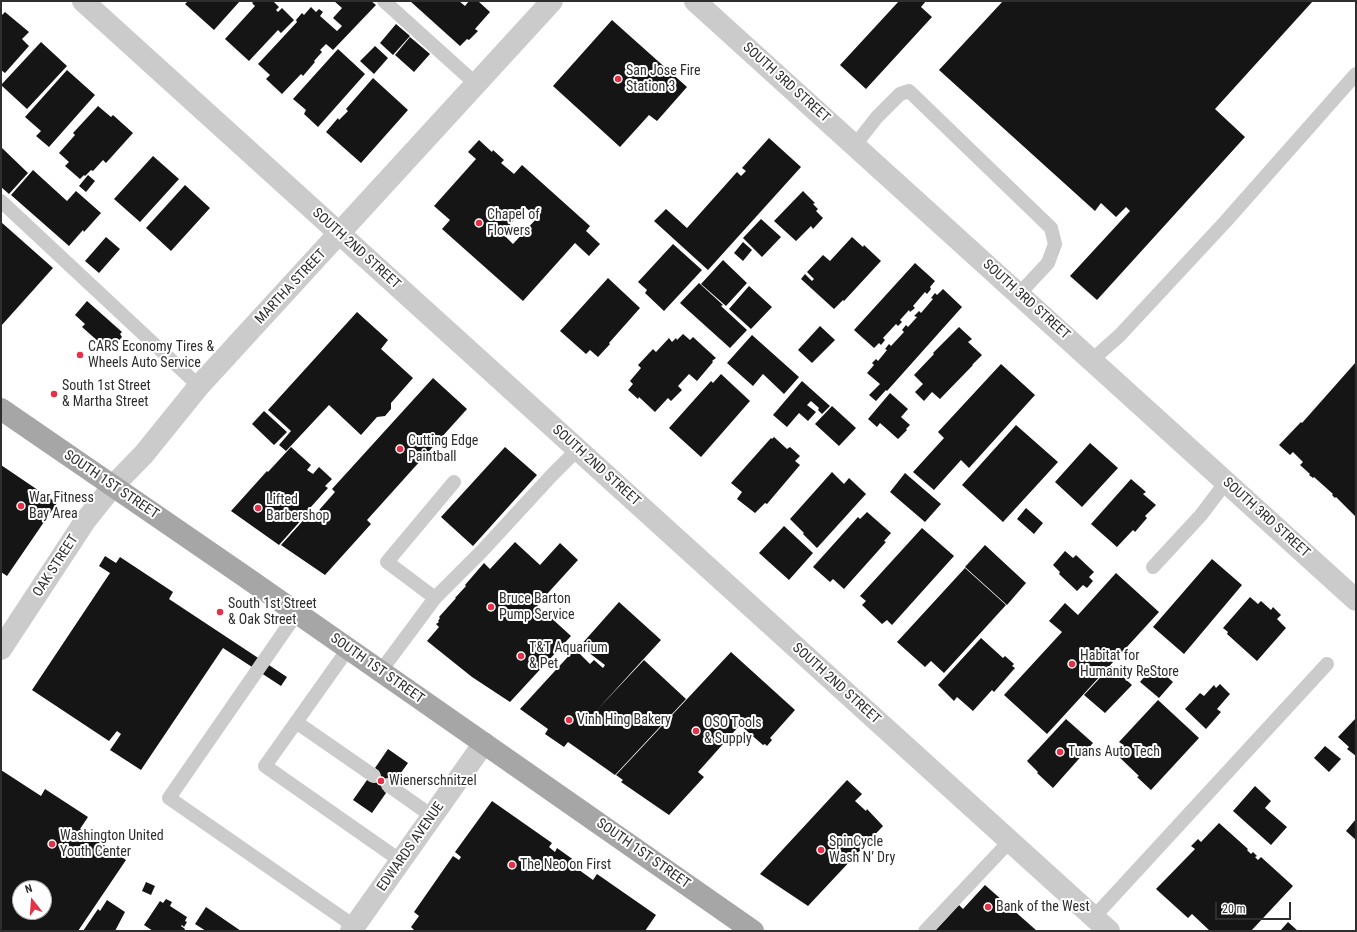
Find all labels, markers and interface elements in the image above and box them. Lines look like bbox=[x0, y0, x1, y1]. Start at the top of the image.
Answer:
street label: SOUTH 3RD STREET bbox=[739, 39, 833, 127]
place label: San Jose Fire Station 3 bbox=[626, 63, 701, 96]
marker: San Jose Fire Station 3 bbox=[613, 74, 623, 84]
street label: SOUTH 2ND STREET bbox=[308, 205, 404, 293]
place label: Chapel of Flowers bbox=[487, 207, 540, 240]
marker: Chapel of Flowers bbox=[474, 218, 484, 228]
street label: MARTHA STREET bbox=[252, 246, 330, 328]
street label: SOUTH 3RD STREET bbox=[979, 256, 1073, 344]
place label: CARS Economy Tires & Wheels Auto Service bbox=[88, 339, 214, 372]
marker: CARS Economy Tires & Wheels Auto Service bbox=[75, 350, 85, 360]
place label: South 1st Street & Martha Street bbox=[62, 378, 151, 410]
marker: South 1st Street & Martha Street bbox=[49, 389, 59, 399]
street label: SOUTH 2ND STREET bbox=[548, 422, 644, 510]
place label: Cutting Edge Paintball bbox=[408, 433, 478, 466]
marker: Cutting Edge Paintball bbox=[395, 444, 405, 454]
street label: SOUTH 1ST STREET bbox=[60, 447, 162, 523]
street label: SOUTH 3RD STREET bbox=[1219, 474, 1313, 562]
place label: War Fitness Bay Area bbox=[29, 490, 94, 522]
place label: Lifted Barbershop bbox=[266, 492, 329, 524]
marker: War Fitness Bay Area bbox=[16, 501, 26, 511]
marker: Lifted Barbershop bbox=[253, 503, 263, 513]
street label: OAK STREET bbox=[30, 532, 82, 600]
place label: Bruce Barton Pump Service bbox=[499, 591, 575, 624]
place label: South 1st Street & Oak Street bbox=[228, 596, 317, 628]
marker: Bruce Barton Pump Service bbox=[486, 602, 496, 612]
marker: South 1st Street & Oak Street bbox=[215, 607, 225, 617]
street label: SOUTH 1ST STREET bbox=[327, 630, 427, 708]
place label: T&T Aquarium & Pet bbox=[529, 640, 608, 672]
street label: SOUTH 2ND STREET bbox=[788, 640, 884, 728]
place label: Habitat for Humanity ReStore bbox=[1080, 648, 1179, 680]
marker: T&T Aquarium & Pet bbox=[516, 651, 526, 661]
marker: Habitat for Humanity ReStore bbox=[1067, 659, 1077, 669]
place label: Vinh Hing Bakery bbox=[577, 712, 671, 728]
marker: Vinh Hing Bakery bbox=[564, 715, 574, 725]
place label: OSO Tools & Supply bbox=[704, 715, 762, 748]
marker: OSO Tools & Supply bbox=[691, 726, 701, 736]
place label: Tuans Auto Tech bbox=[1068, 744, 1160, 760]
marker: Tuans Auto Tech bbox=[1055, 747, 1065, 757]
place label: Wienerschnitzel bbox=[389, 773, 477, 789]
marker: Wienerschnitzel bbox=[376, 776, 386, 786]
street label: EDWARDS AVENUE bbox=[374, 799, 448, 895]
street label: SOUTH 1ST STREET bbox=[593, 815, 693, 893]
place label: Washington United Youth Center bbox=[60, 828, 164, 860]
place label: SpinCycle Wash N’ Dry bbox=[829, 834, 895, 866]
marker: Washington United Youth Center bbox=[47, 839, 57, 849]
marker: SpinCycle Wash N’ Dry bbox=[816, 845, 826, 855]
place label: The Neo on First bbox=[520, 857, 611, 873]
marker: The Neo on First bbox=[507, 860, 517, 870]
north arrow bbox=[12, 880, 52, 920]
text: N bbox=[24, 882, 34, 896]
scale bar bbox=[1217, 894, 1293, 920]
place label: Bank of the West bbox=[996, 899, 1090, 915]
marker: Bank of the West bbox=[983, 902, 993, 912]
text: 20 m bbox=[1222, 902, 1246, 916]

